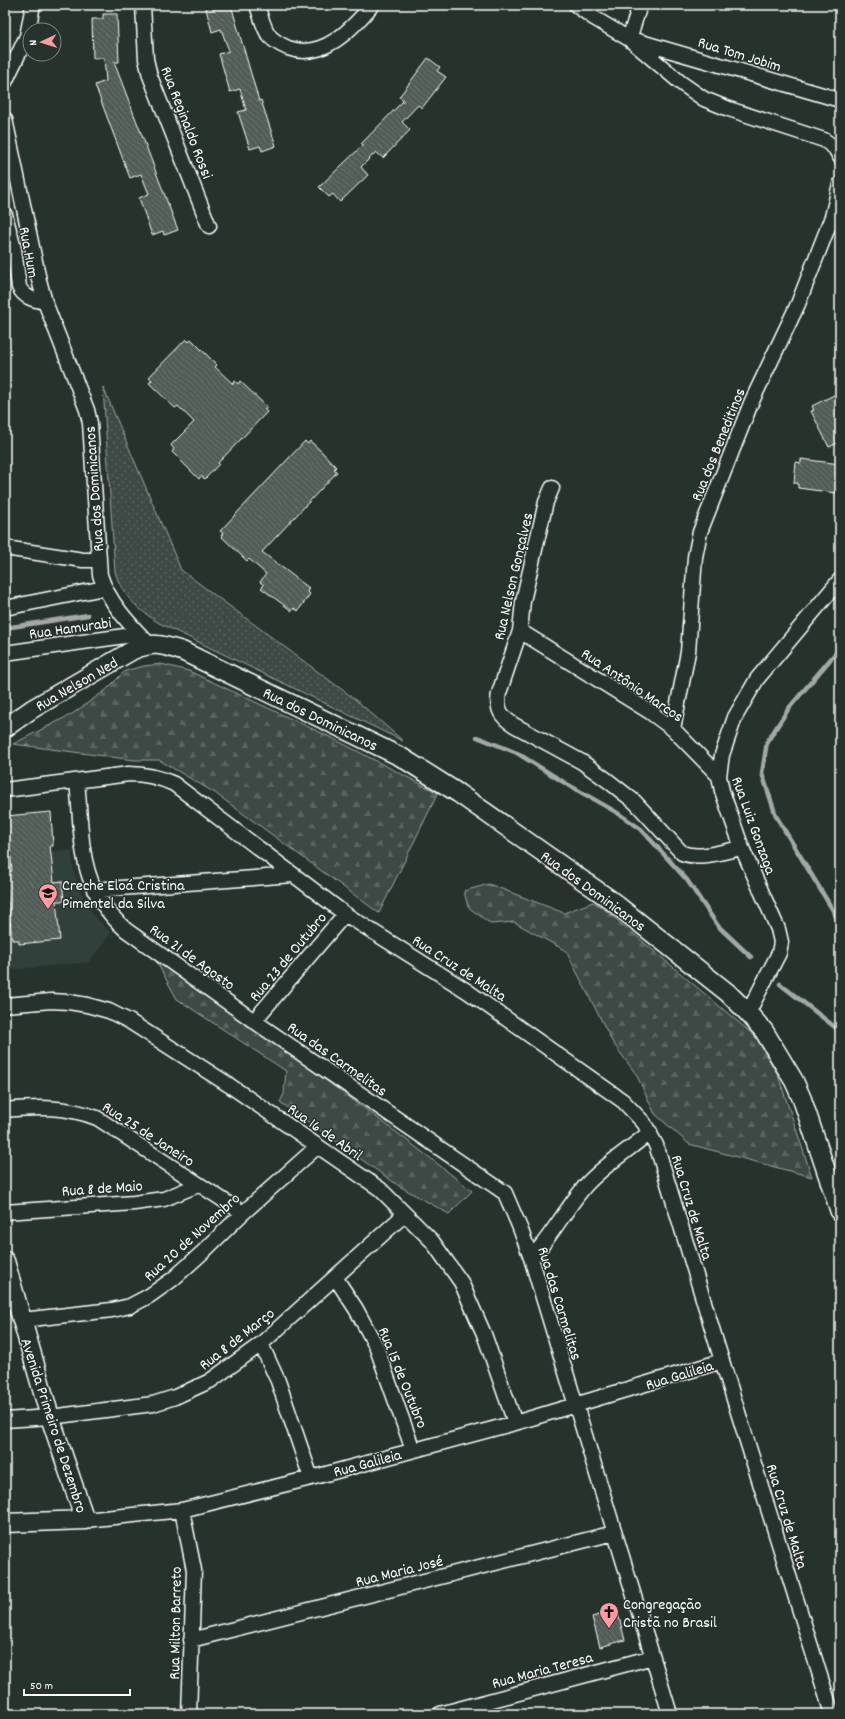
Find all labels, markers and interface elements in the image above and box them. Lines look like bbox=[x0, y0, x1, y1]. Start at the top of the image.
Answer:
north arrow bbox=[22, 22, 62, 62]
street label: Rua Tom Jobim bbox=[695, 32, 784, 79]
text: N bbox=[26, 39, 42, 46]
street label: Rua Reginaldo Rossi bbox=[154, 63, 218, 183]
street label: Rua Hum bbox=[11, 225, 44, 280]
street label: Rua dos Beneditinos bbox=[686, 385, 753, 505]
street label: Rua dos Dominicanos bbox=[80, 425, 111, 552]
street label: Rua Nelson Gonçalves bbox=[489, 510, 540, 643]
street label: Rua Hamurabi bbox=[28, 612, 113, 647]
street label: Rua Antônio Marcos bbox=[576, 643, 688, 729]
street label: Rua Nelson Ned bbox=[32, 652, 123, 718]
street label: Rua dos Dominicanos bbox=[258, 682, 382, 758]
street label: Rua Luiz Gonzaga bbox=[724, 774, 781, 878]
street label: Rua dos Dominicanos bbox=[535, 846, 650, 938]
place label: Creche Eloá Cristina Pimentel da Silva bbox=[62, 875, 185, 916]
school or university icon: Creche Eloá Cristina Pimentel da Silva bbox=[37, 882, 59, 910]
street label: Rua 23 de Outubro bbox=[245, 908, 333, 1007]
street label: Rua 21 de Agosto bbox=[144, 919, 239, 997]
street label: Rua Cruz de Malta bbox=[407, 930, 511, 1009]
street label: Rua das Carmelitas bbox=[282, 1017, 392, 1103]
street label: Rua 25 de Janeiro bbox=[97, 1097, 198, 1174]
street label: Rua 16 de Abril bbox=[282, 1099, 367, 1168]
street label: Rua Cruz de Malta bbox=[664, 1152, 718, 1264]
street label: Rua 8 de Maio bbox=[61, 1175, 143, 1204]
street label: Rua 20 de Novembro bbox=[139, 1188, 246, 1288]
street label: Rua das Carmelitas bbox=[530, 1244, 587, 1364]
street label: Rua 8 de Março bbox=[195, 1303, 280, 1377]
street label: Rua 15 de Outubro bbox=[371, 1324, 432, 1432]
street label: Avenida Primeiro de Dezembro bbox=[13, 1335, 92, 1516]
street label: Rua Galileia bbox=[643, 1355, 717, 1398]
street label: Rua Galileia bbox=[331, 1444, 405, 1485]
street label: Rua Cruz de Malta bbox=[759, 1461, 813, 1573]
street label: Rua Maria José bbox=[353, 1550, 446, 1594]
street label: Rua Milton Barreto bbox=[164, 1566, 189, 1680]
place label: Congregação Cristã no Brasil bbox=[623, 1594, 717, 1635]
church icon: Congregação Cristã no Brasil bbox=[598, 1601, 620, 1629]
street label: Rua Maria Teresa bbox=[490, 1647, 596, 1696]
scale bar bbox=[24, 1671, 130, 1697]
text: 50 m bbox=[30, 1678, 53, 1695]

